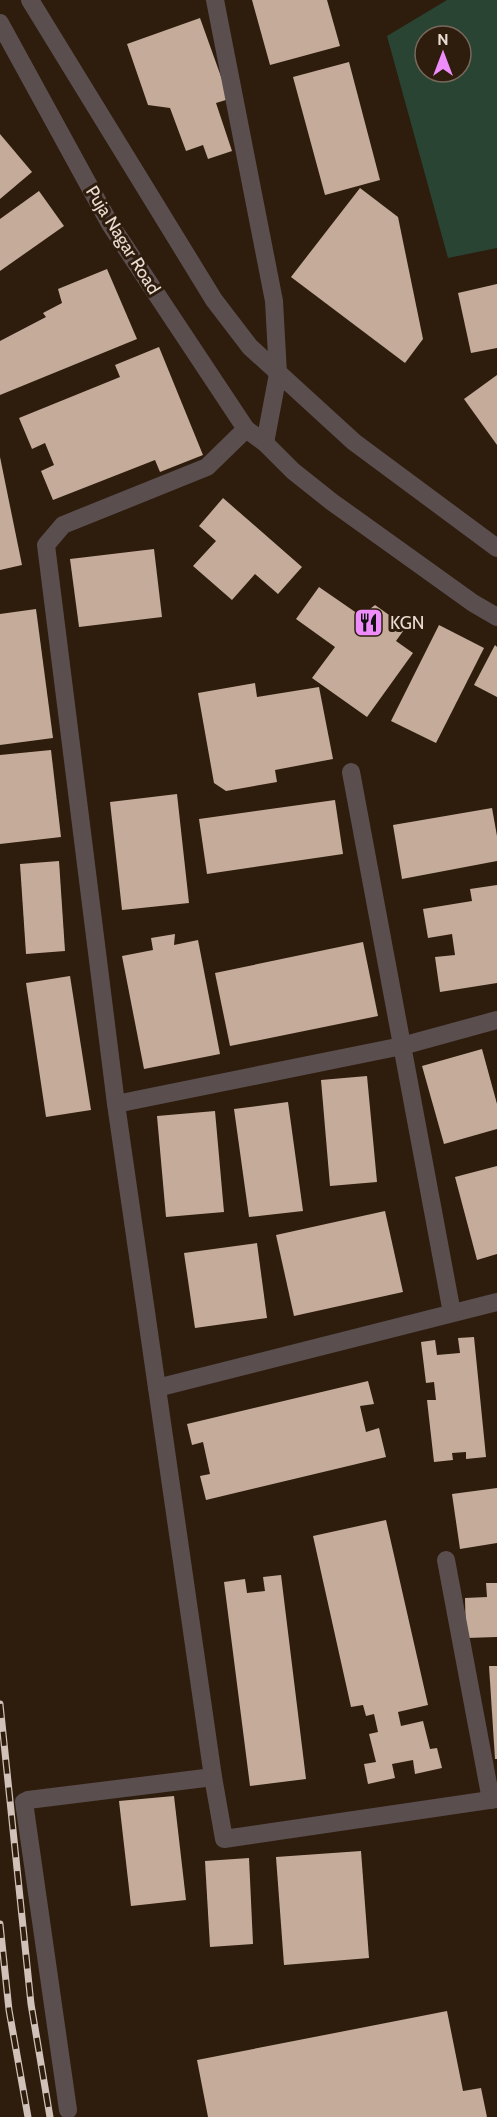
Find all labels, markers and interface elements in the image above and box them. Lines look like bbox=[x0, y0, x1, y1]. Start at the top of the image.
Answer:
north arrow bbox=[413, 24, 473, 84]
text: N bbox=[437, 30, 449, 49]
street label: Puja Nagar Road bbox=[81, 182, 165, 298]
restaurant icon: KGN bbox=[353, 607, 385, 639]
place label: KGN bbox=[390, 612, 424, 634]

